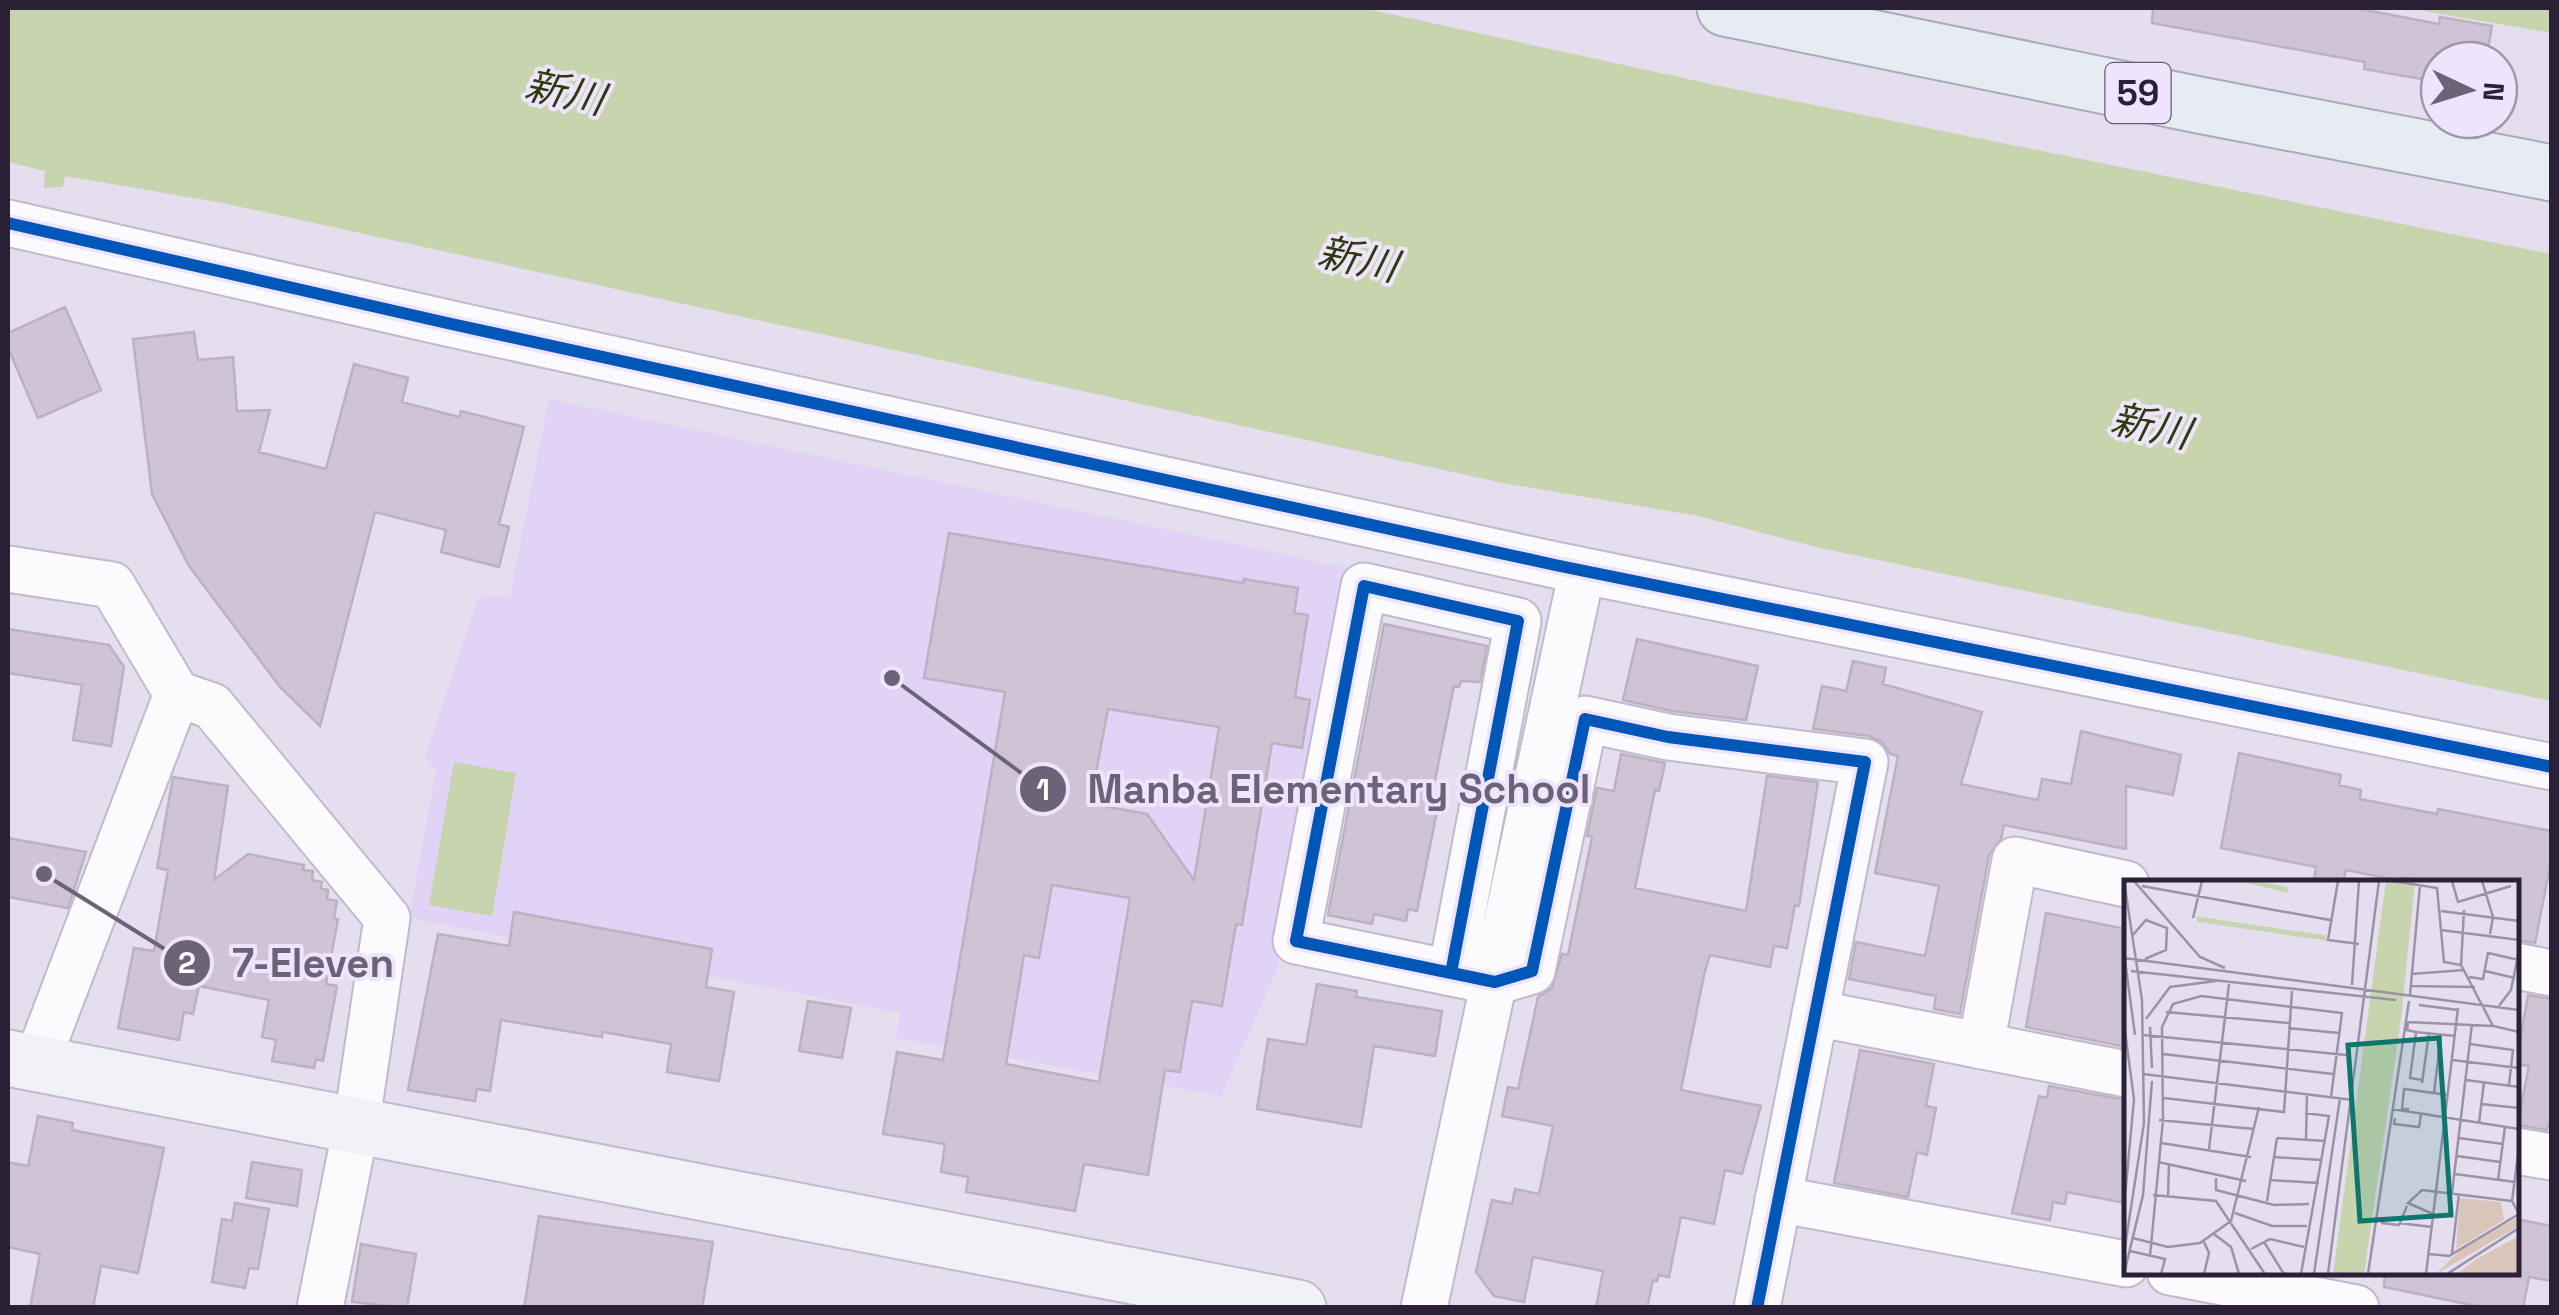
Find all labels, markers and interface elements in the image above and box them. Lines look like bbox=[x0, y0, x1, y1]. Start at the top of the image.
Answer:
north arrow bbox=[2419, 40, 2519, 140]
water label: 新川 bbox=[520, 59, 613, 127]
road number: 59 bbox=[2106, 63, 2170, 123]
text: N bbox=[2475, 81, 2513, 102]
water label: 新川 bbox=[1313, 226, 1406, 294]
water label: 新川 bbox=[2106, 393, 2199, 461]
callout: Manba Elementary School bbox=[1018, 754, 1611, 824]
text: Manba Elementary School bbox=[1088, 764, 1590, 815]
text: 1 bbox=[1036, 770, 1050, 809]
inset map bbox=[2124, 880, 2519, 1275]
callout: 7-Eleven bbox=[162, 928, 414, 998]
text: 7-Eleven bbox=[232, 938, 394, 989]
text: 2 bbox=[178, 943, 196, 982]

